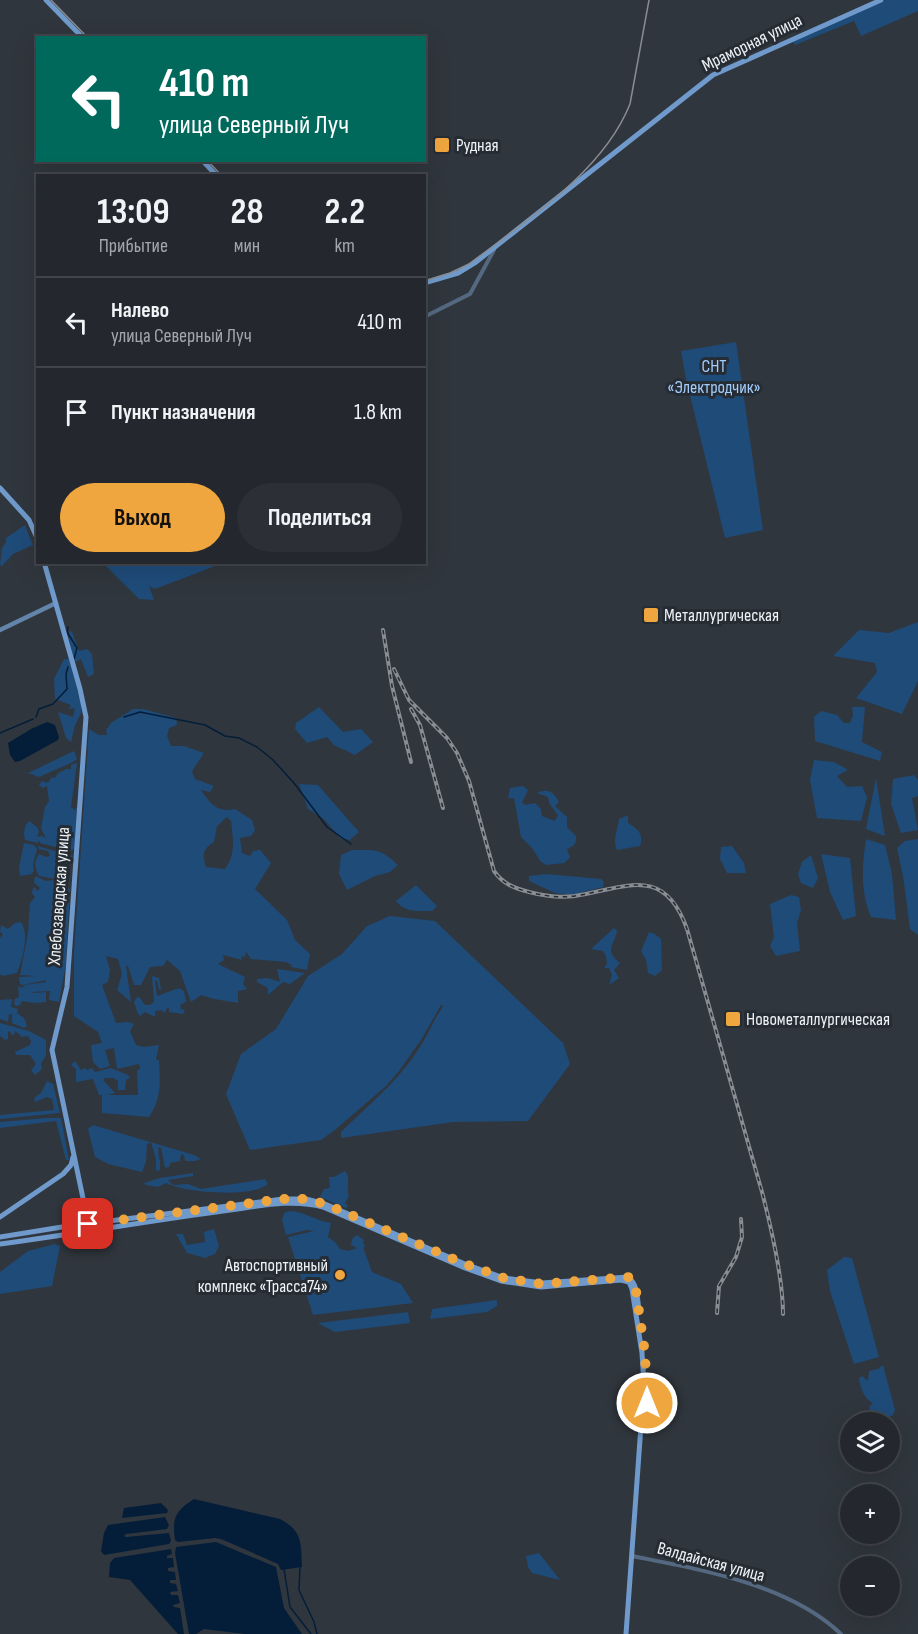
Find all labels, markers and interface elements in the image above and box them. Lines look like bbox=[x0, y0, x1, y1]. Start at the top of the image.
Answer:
street label: Мраморная улица bbox=[698, 10, 806, 76]
text: 410 m bbox=[159, 58, 249, 109]
icon: left bbox=[60, 60, 138, 138]
text: улица Северный Луч bbox=[159, 109, 349, 141]
place label: Рудная bbox=[456, 135, 499, 156]
marker: Рудная bbox=[433, 136, 451, 154]
text: 13:09 bbox=[97, 191, 170, 234]
text: 28 bbox=[231, 191, 263, 234]
text: 2.2 bbox=[324, 191, 365, 234]
text: Прибытие bbox=[99, 234, 168, 258]
text: мин bbox=[234, 234, 260, 258]
text: km bbox=[334, 234, 355, 258]
text: Налево bbox=[111, 297, 169, 324]
icon: left bbox=[60, 306, 93, 339]
text: 410 m bbox=[358, 309, 402, 336]
text: улица Северный Луч bbox=[111, 324, 252, 348]
park label: СНТ «Электродчик» bbox=[667, 356, 761, 398]
icon: arrive bbox=[60, 396, 93, 429]
text: Пункт назначения bbox=[111, 399, 255, 426]
text: 1.8 km bbox=[354, 399, 402, 426]
button: Выход bbox=[60, 483, 225, 552]
button: Поделиться bbox=[237, 483, 402, 552]
place label: Металлургическая bbox=[664, 605, 779, 626]
marker: Металлургическая bbox=[642, 606, 660, 624]
street label: Хлебозаводская улица bbox=[44, 826, 74, 967]
place label: Новометаллургическая bbox=[746, 1009, 890, 1030]
marker: Новометаллургическая bbox=[724, 1010, 742, 1028]
pin bbox=[62, 1198, 113, 1249]
icon: arrive bbox=[71, 1207, 104, 1240]
place label: Автоспортивный комплекс «Трасса74» bbox=[198, 1255, 328, 1297]
marker: Автоспортивный комплекс «Трасса74» bbox=[333, 1268, 347, 1282]
position arrow bbox=[615, 1371, 679, 1435]
map controls bbox=[840, 1412, 900, 1616]
button: layers bbox=[840, 1412, 900, 1472]
button: + bbox=[840, 1484, 900, 1544]
street label: Валдайская улица bbox=[655, 1538, 767, 1586]
button: − bbox=[840, 1556, 900, 1616]

